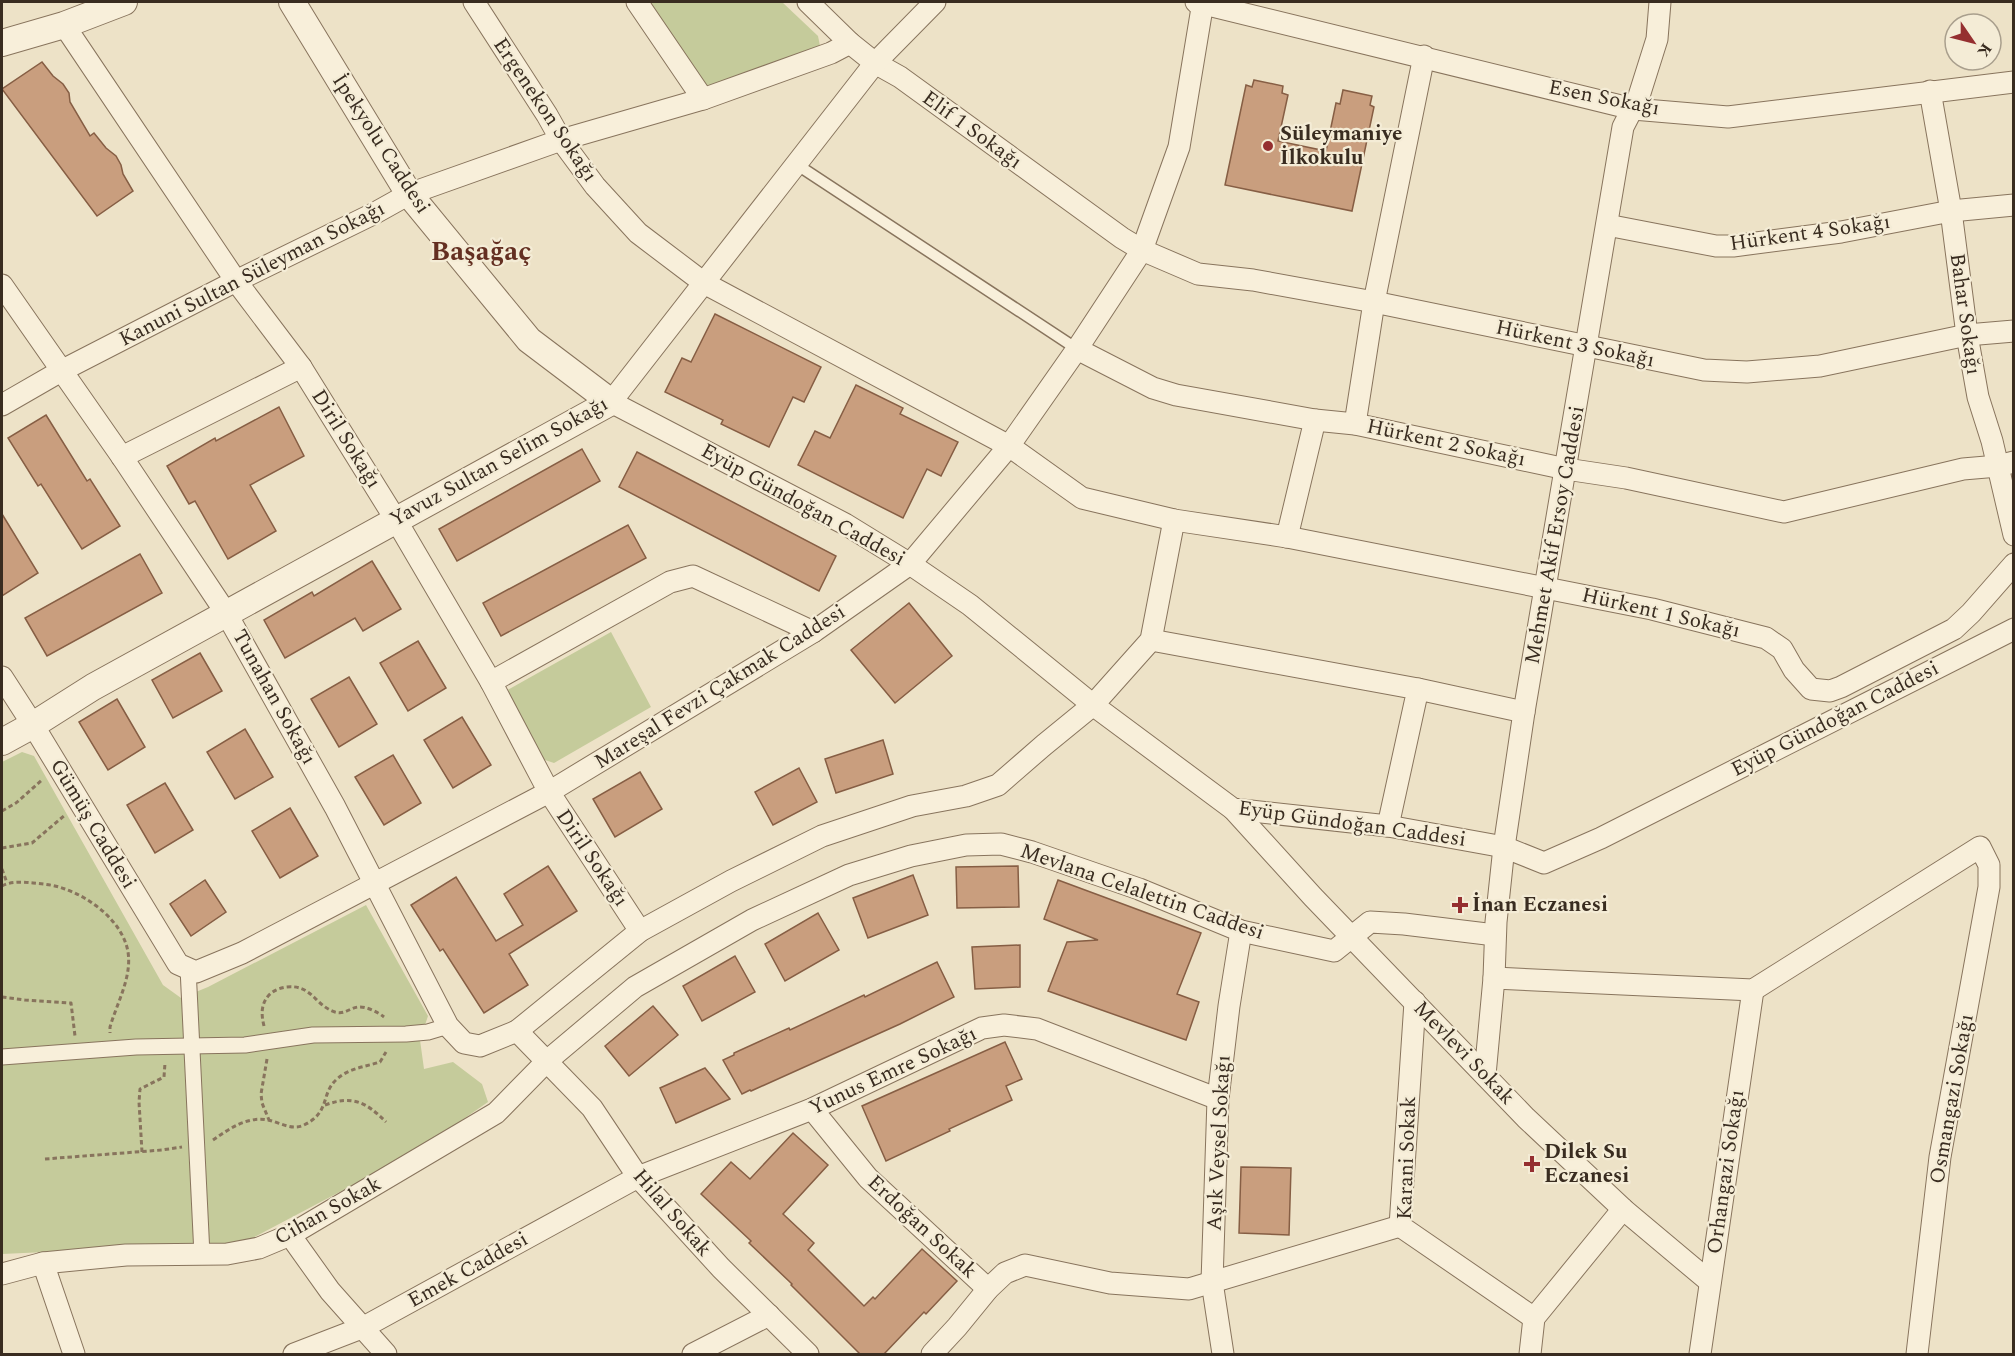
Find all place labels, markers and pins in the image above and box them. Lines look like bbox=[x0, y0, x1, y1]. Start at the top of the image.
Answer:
place label: Süleymaniye İlkokulu bbox=[1280, 118, 1402, 174]
marker: Süleymaniye İlkokulu bbox=[1261, 139, 1275, 153]
place label: İnan Eczanesi bbox=[1472, 889, 1608, 921]
marker: İnan Eczanesi bbox=[1453, 898, 1467, 912]
place label: Dilek Su Eczanesi bbox=[1544, 1136, 1629, 1192]
marker: Dilek Su Eczanesi bbox=[1525, 1157, 1539, 1171]

